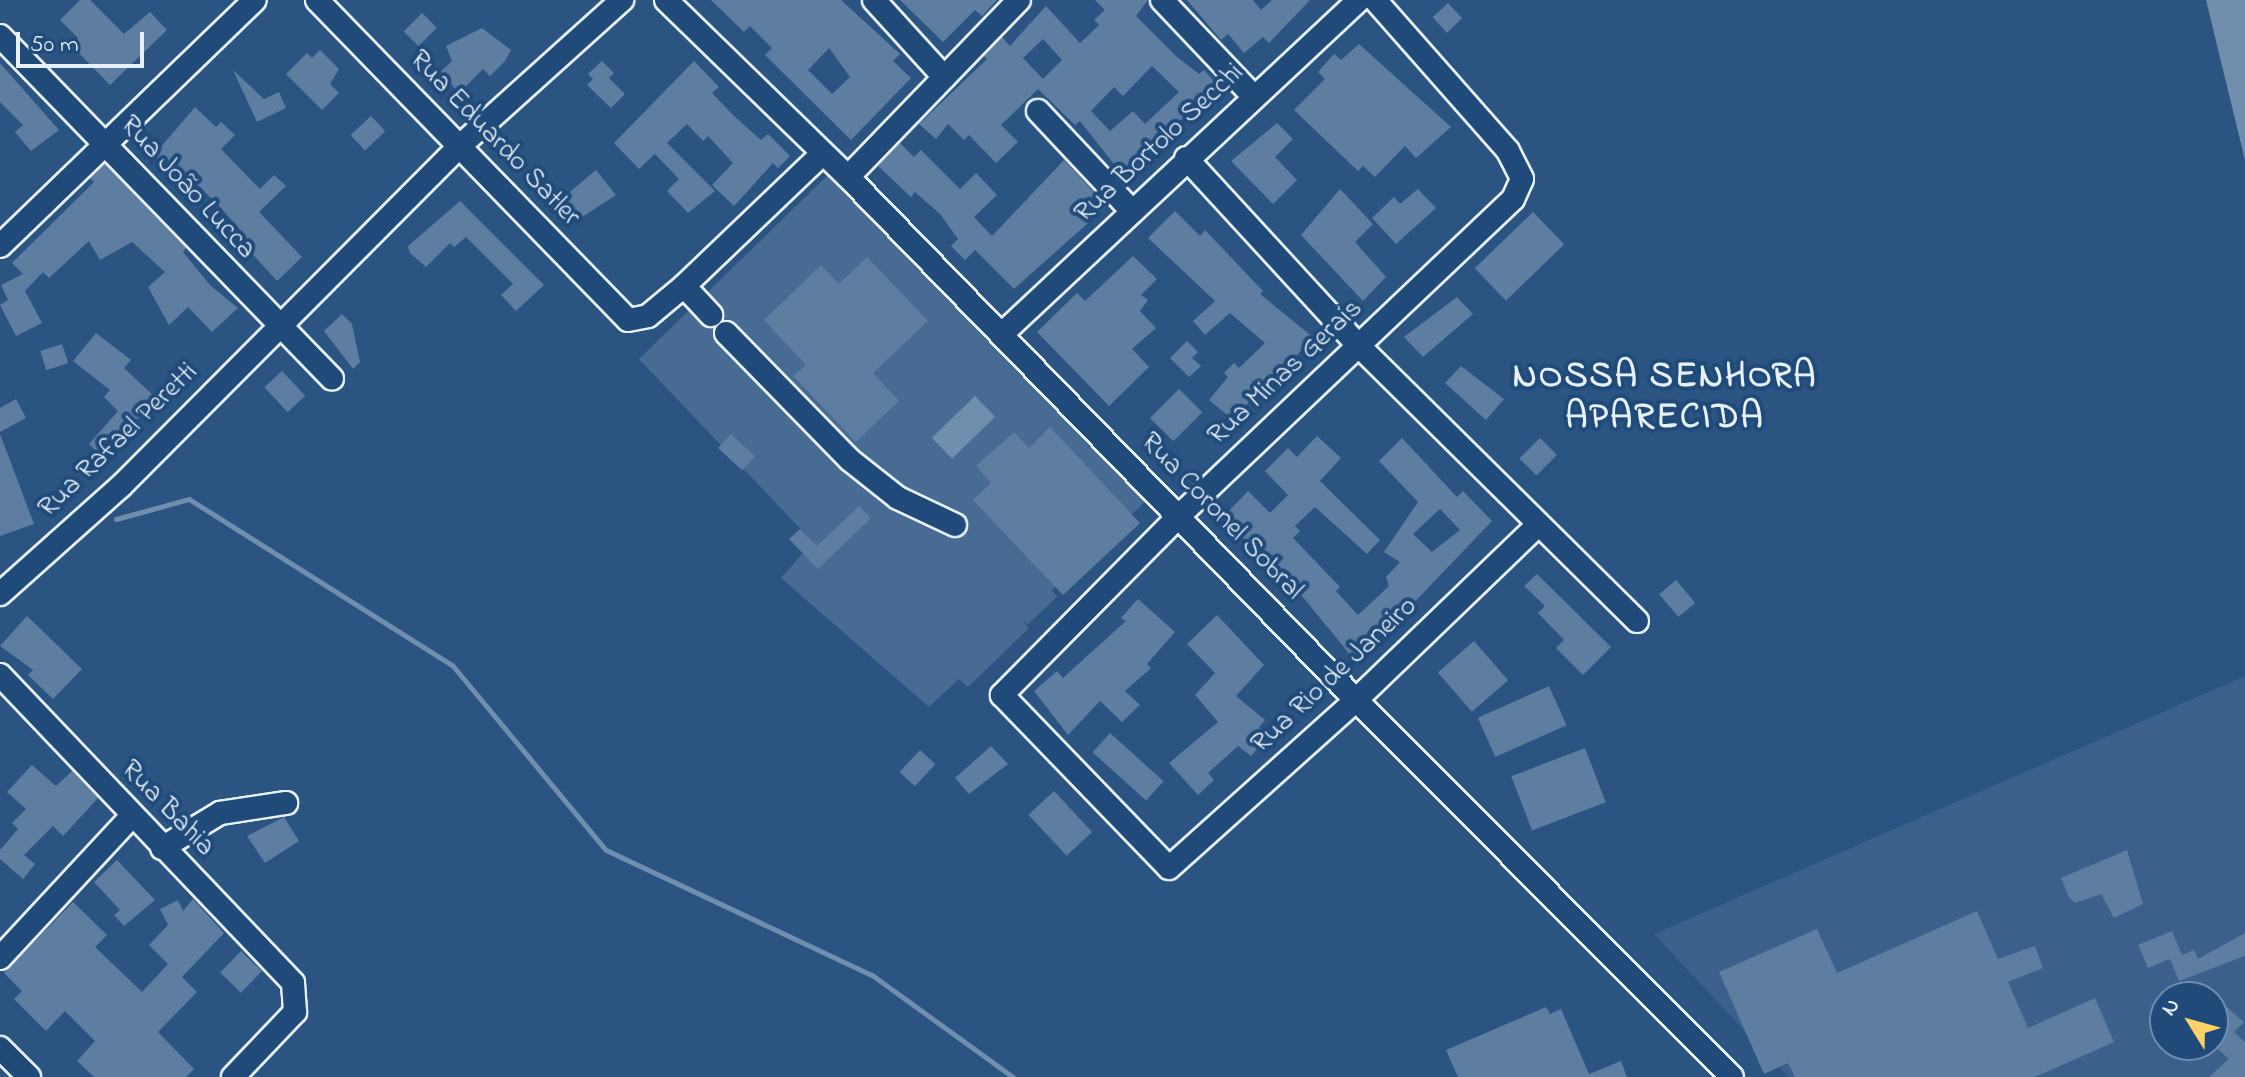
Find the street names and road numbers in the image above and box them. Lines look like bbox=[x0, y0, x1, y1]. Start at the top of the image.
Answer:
street label: Rua Eduardo Satler bbox=[401, 44, 587, 234]
street label: Rua Bortolo Secchi bbox=[1069, 57, 1251, 231]
street label: Rua João Lucca bbox=[112, 109, 262, 267]
street label: Rua Minas Gerais bbox=[1202, 293, 1370, 453]
street label: Rua Rafael Peretti bbox=[32, 356, 206, 526]
street label: Rua Coronel Sobral bbox=[1133, 426, 1309, 608]
street label: Rua Rio de Janeiro bbox=[1245, 591, 1425, 761]
street label: Rua Bahia bbox=[113, 754, 221, 864]

